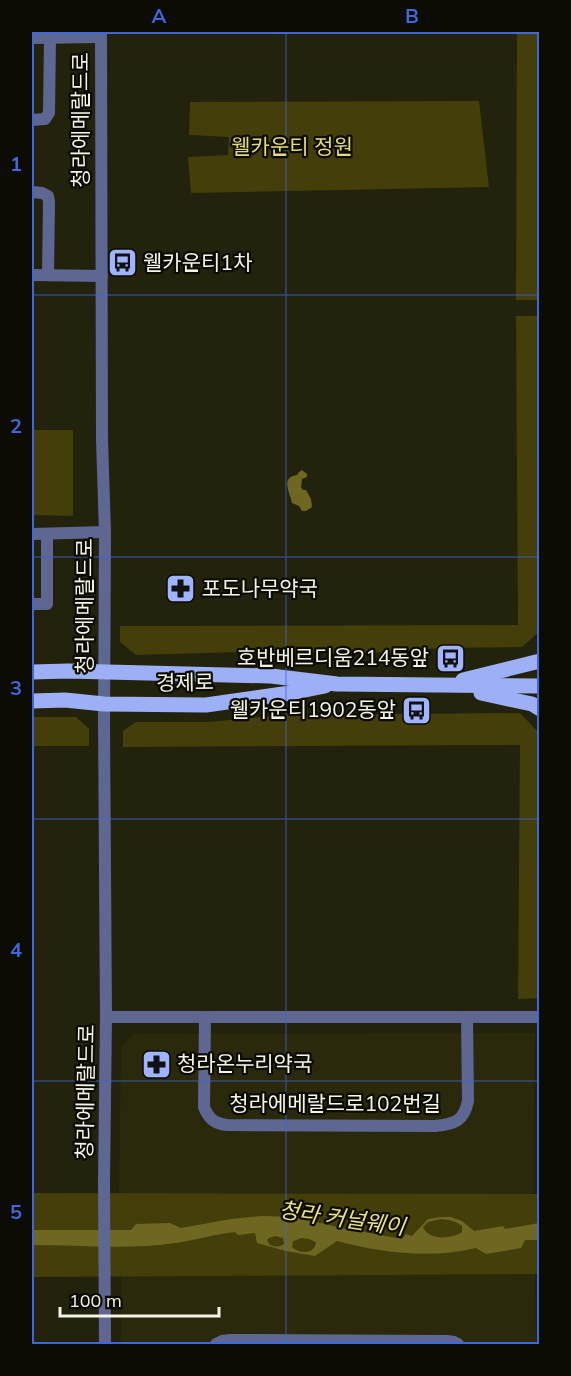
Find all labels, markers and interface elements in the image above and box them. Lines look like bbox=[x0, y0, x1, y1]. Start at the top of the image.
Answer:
text: A bbox=[152, 3, 167, 28]
text: B bbox=[405, 3, 419, 28]
street label: 청라에메랄드로 bbox=[67, 52, 93, 188]
park label: 웰카운티 정원 bbox=[231, 133, 353, 159]
text: 1 bbox=[10, 151, 22, 176]
bus stop icon: 웰카운티1차 bbox=[106, 247, 138, 279]
place label: 웰카운티1차 bbox=[143, 249, 252, 275]
text: 2 bbox=[10, 413, 22, 438]
street label: 청라에메랄드로 bbox=[71, 538, 97, 674]
pharmacy icon: 포도나무약국 bbox=[165, 573, 197, 605]
place label: 포도나무약국 bbox=[202, 575, 318, 601]
bus stop icon: 호반베르디움214동앞 bbox=[434, 642, 466, 674]
place label: 호반베르디움214동앞 bbox=[237, 644, 429, 670]
street label: 경제로 bbox=[156, 668, 214, 696]
text: 3 bbox=[10, 675, 22, 700]
bus stop icon: 웰카운티1902동앞 bbox=[401, 694, 433, 726]
place label: 웰카운티1902동앞 bbox=[230, 696, 396, 722]
text: 4 bbox=[10, 937, 22, 962]
street label: 청라에메랄드로 bbox=[71, 1024, 99, 1160]
pharmacy icon: 청라온누리약국 bbox=[140, 1048, 172, 1080]
place label: 청라온누리약국 bbox=[177, 1050, 312, 1076]
street label: 청라에메랄드로102번길 bbox=[229, 1090, 441, 1116]
water label: 청라 커널웨이 bbox=[277, 1195, 409, 1241]
text: 5 bbox=[10, 1199, 22, 1224]
scale bar bbox=[60, 1280, 219, 1318]
text: 100 m bbox=[69, 1289, 122, 1312]

